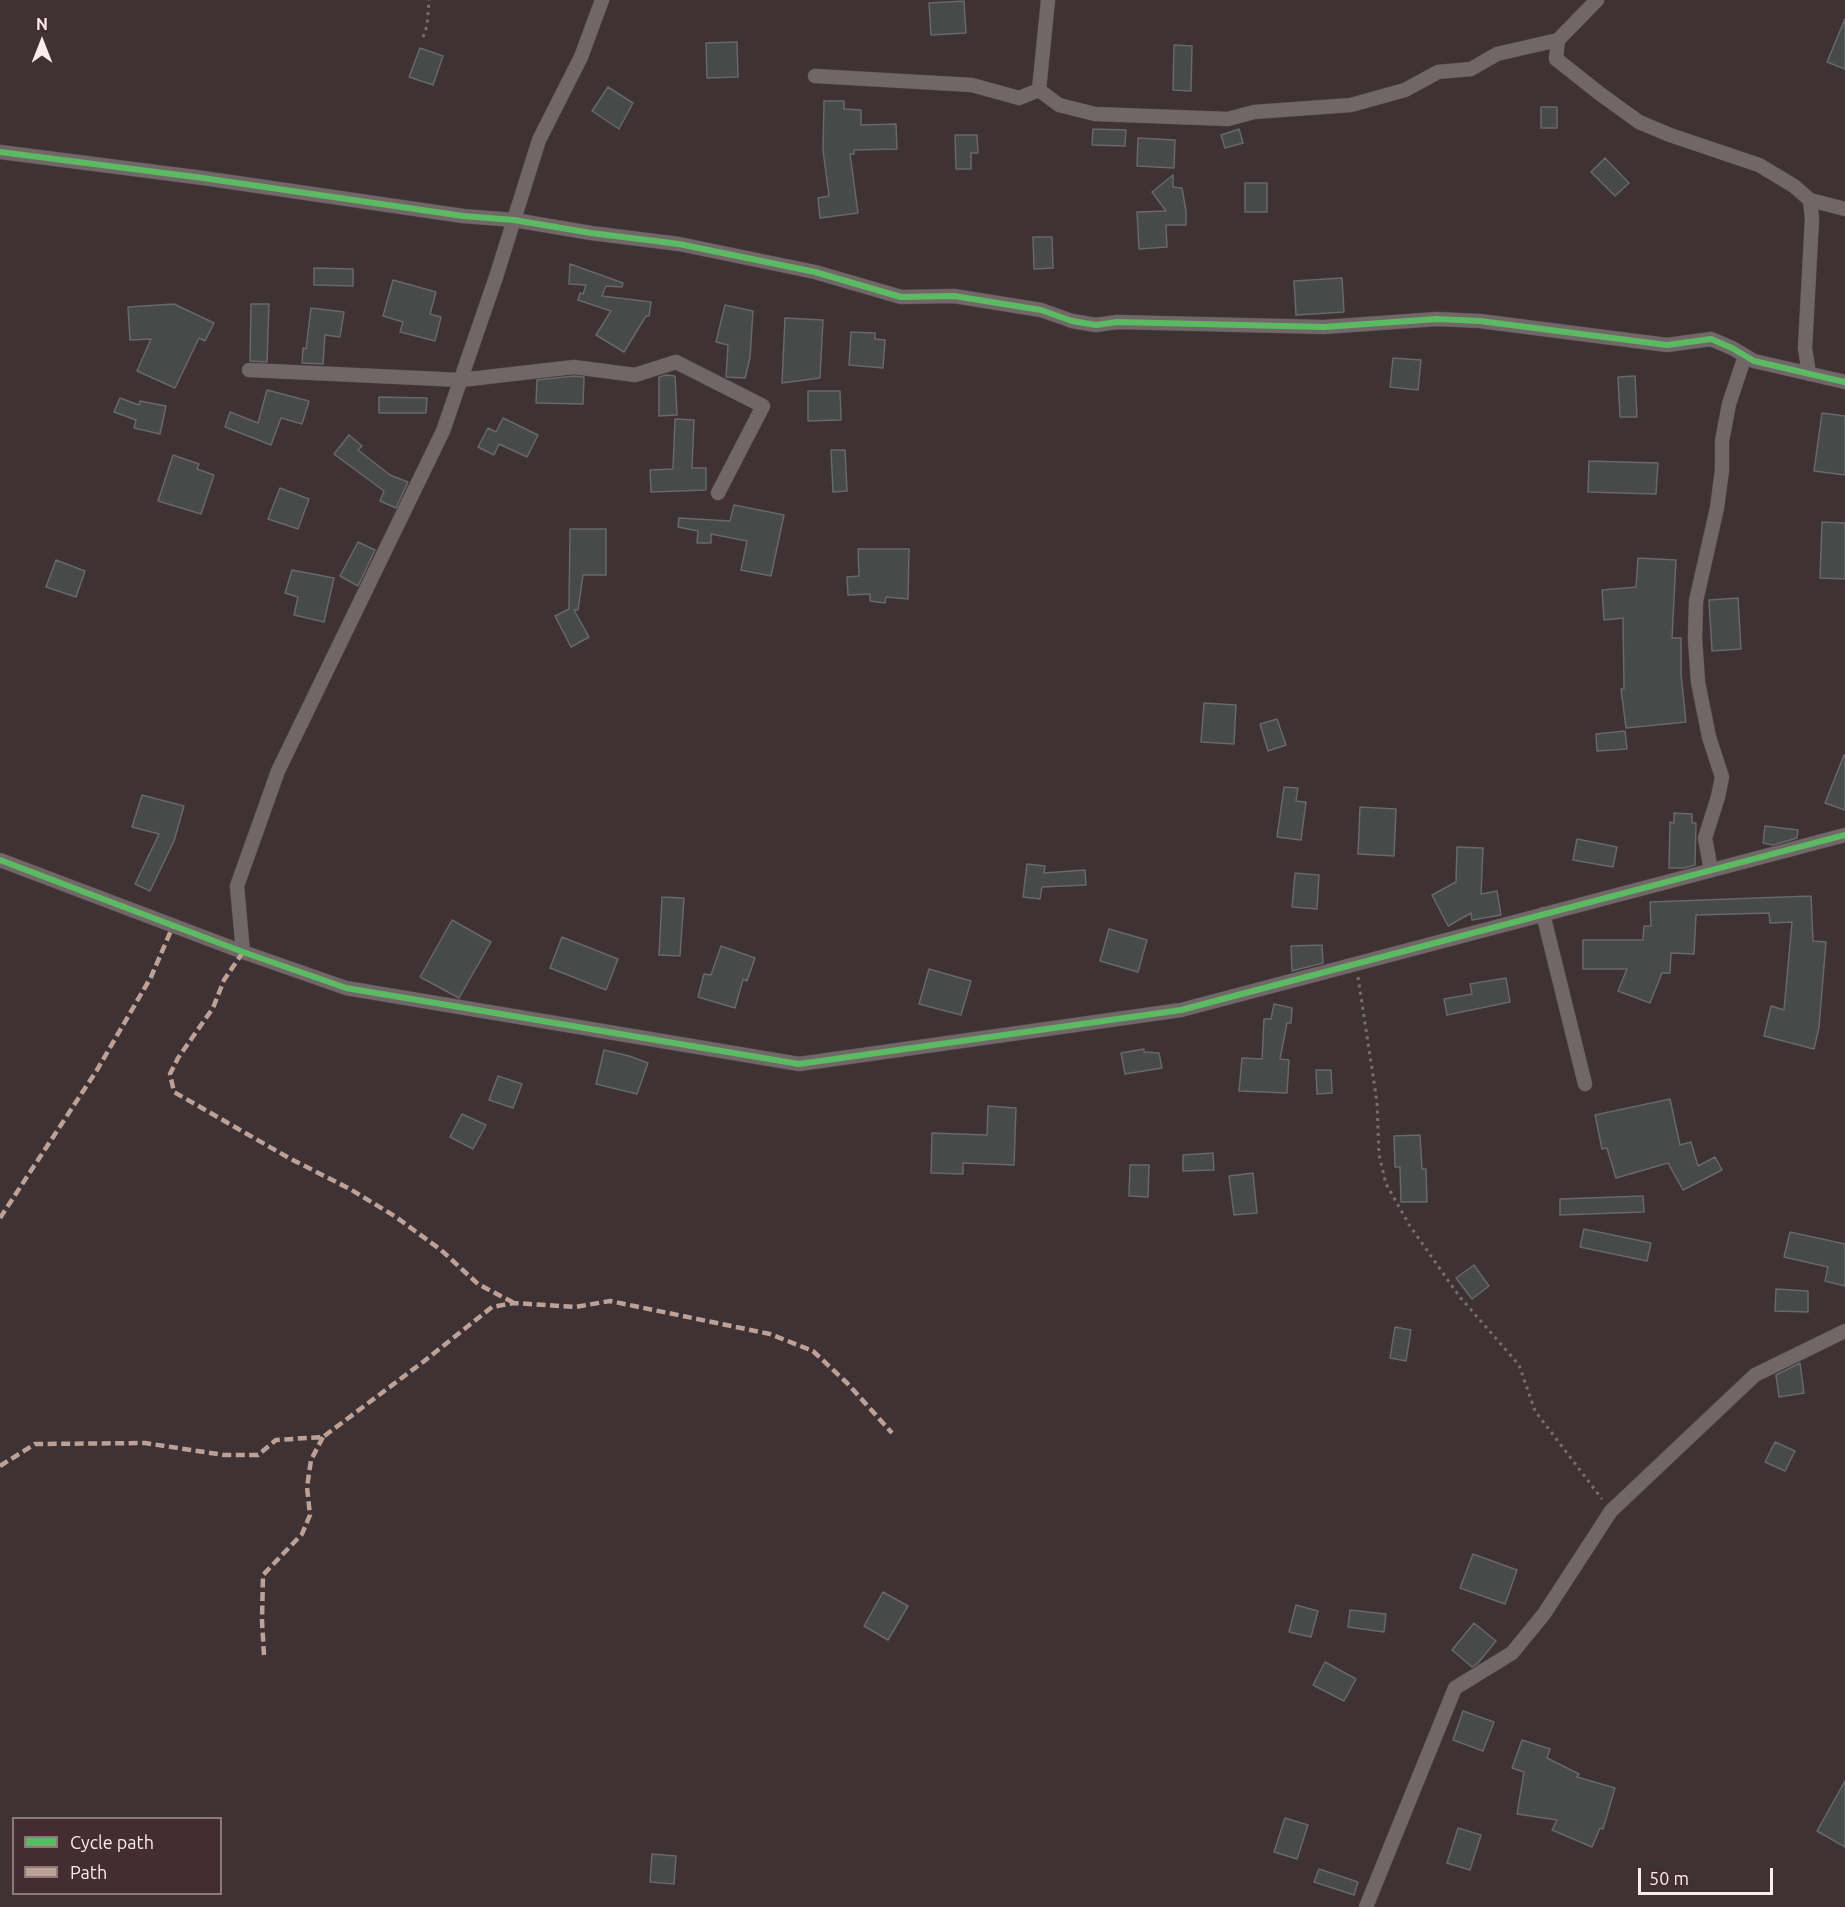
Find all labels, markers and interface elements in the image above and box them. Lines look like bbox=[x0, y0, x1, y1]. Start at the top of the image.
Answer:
north arrow bbox=[12, 12, 72, 72]
text: N bbox=[36, 15, 48, 33]
legend bbox=[12, 1817, 222, 1895]
text: Cycle path bbox=[70, 1832, 154, 1852]
scale bar bbox=[1641, 1856, 1776, 1894]
text: Path bbox=[70, 1862, 107, 1882]
text: 50 m bbox=[1649, 1868, 1689, 1888]

